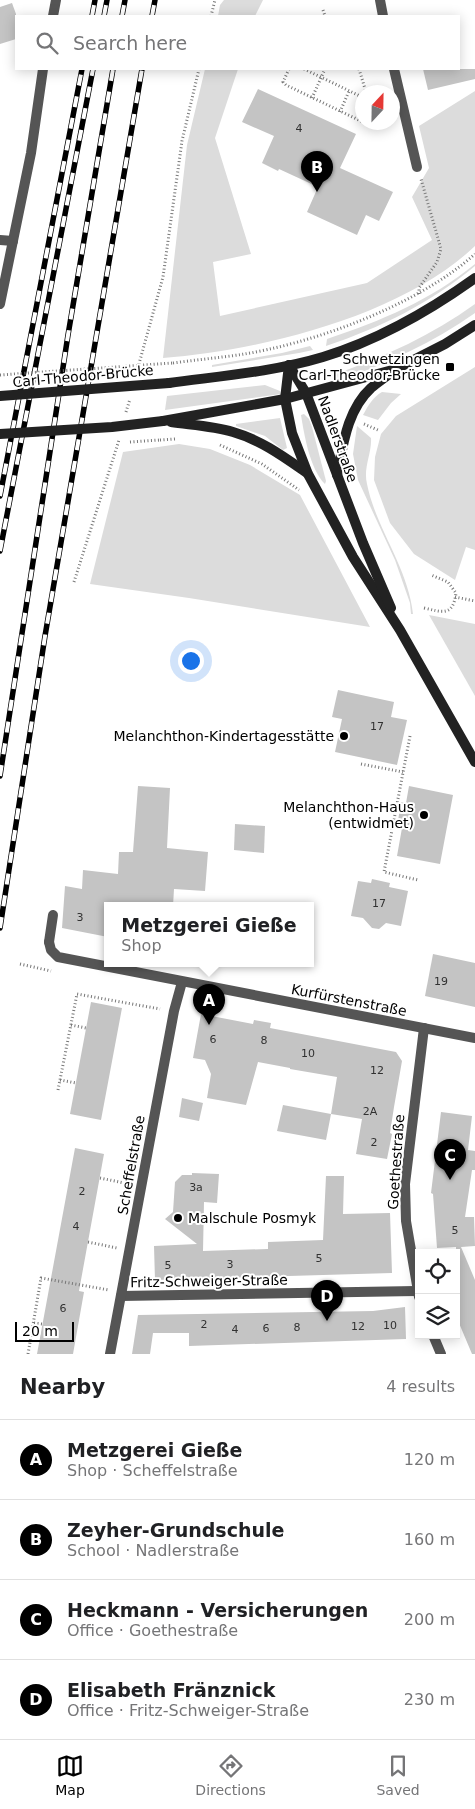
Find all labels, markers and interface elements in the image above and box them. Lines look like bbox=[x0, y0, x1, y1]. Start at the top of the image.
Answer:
search box bbox=[15, 15, 460, 70]
icon: search bbox=[33, 29, 61, 57]
text: Search here bbox=[73, 32, 187, 54]
north arrow bbox=[355, 85, 400, 130]
house number: 4 bbox=[296, 122, 303, 135]
pin: B bbox=[301, 151, 333, 192]
place label: Schwetzingen Carl-Theodor-Brücke bbox=[299, 351, 440, 383]
marker: Schwetzingen Carl-Theodor-Brücke bbox=[444, 361, 456, 373]
street label: Carl-Theodor-Brücke bbox=[12, 362, 154, 390]
street label: Nadlerstraße bbox=[315, 394, 361, 484]
your location bbox=[178, 648, 204, 674]
house number: 17 bbox=[370, 720, 384, 733]
place label: Melanchthon-Kindertagesstätte bbox=[114, 728, 334, 744]
marker: Melanchthon-Kindertagesstätte bbox=[338, 730, 350, 742]
place label: Melanchthon-Haus (entwidmet) bbox=[283, 799, 414, 831]
marker: Melanchthon-Haus (entwidmet) bbox=[418, 809, 430, 821]
house number: 17 bbox=[372, 897, 386, 910]
popup bbox=[104, 902, 314, 967]
house number: 3 bbox=[77, 911, 84, 924]
text: Metzgerei Gieße bbox=[121, 914, 297, 936]
text: Shop bbox=[121, 936, 162, 955]
house number: 19 bbox=[434, 975, 448, 988]
street label: Kurfürstenstraße bbox=[290, 981, 408, 1019]
pin: A bbox=[193, 984, 225, 1025]
house number: 6 bbox=[210, 1033, 217, 1046]
house number: 8 bbox=[261, 1034, 268, 1047]
house number: 10 bbox=[301, 1047, 315, 1060]
house number: 12 bbox=[370, 1064, 384, 1077]
house number: 2A bbox=[363, 1105, 378, 1118]
street label: Scheffelstraße bbox=[114, 1114, 148, 1216]
street label: Goethestraße bbox=[385, 1114, 407, 1210]
house number: 2 bbox=[371, 1136, 378, 1149]
pin: C bbox=[434, 1139, 466, 1180]
house number: 3a bbox=[189, 1181, 203, 1194]
house number: 2 bbox=[79, 1185, 86, 1198]
place label: Malschule Posmyk bbox=[188, 1210, 317, 1226]
marker: Malschule Posmyk bbox=[172, 1212, 184, 1224]
house number: 4 bbox=[73, 1220, 80, 1233]
house number: 5 bbox=[452, 1224, 459, 1237]
map controls bbox=[415, 1249, 460, 1339]
button: locate bbox=[415, 1249, 460, 1294]
house number: 5 bbox=[316, 1252, 323, 1265]
house number: 3 bbox=[227, 1258, 234, 1271]
house number: 5 bbox=[165, 1259, 172, 1272]
street label: Fritz-Schweiger-Straße bbox=[130, 1272, 288, 1290]
pin: D bbox=[311, 1280, 343, 1321]
button: layers bbox=[415, 1294, 460, 1339]
house number: 6 bbox=[60, 1302, 67, 1315]
house number: 2 bbox=[201, 1318, 208, 1331]
scale bar bbox=[15, 1319, 74, 1342]
house number: 10 bbox=[383, 1319, 397, 1332]
house number: 12 bbox=[351, 1320, 365, 1333]
house number: 8 bbox=[294, 1321, 301, 1334]
house number: 6 bbox=[263, 1322, 270, 1335]
text: 20 m bbox=[22, 1323, 58, 1339]
house number: 4 bbox=[232, 1323, 239, 1336]
text: Nearby bbox=[20, 1375, 105, 1399]
text: 4 results bbox=[386, 1377, 455, 1396]
text: Metzgerei Gieße bbox=[67, 1439, 242, 1461]
text: A bbox=[30, 1450, 42, 1469]
text: 120 m bbox=[404, 1450, 455, 1469]
text: Shop · Scheffelstraße bbox=[67, 1461, 238, 1480]
text: Zeyher-Grundschule bbox=[67, 1519, 284, 1541]
text: B bbox=[30, 1530, 42, 1549]
text: 160 m bbox=[404, 1530, 455, 1549]
text: School · Nadlerstraße bbox=[67, 1541, 239, 1560]
text: Heckmann - Versicherungen bbox=[67, 1599, 368, 1621]
text: C bbox=[30, 1610, 42, 1629]
text: 200 m bbox=[404, 1610, 455, 1629]
text: Office · Goethestraße bbox=[67, 1621, 238, 1640]
text: Elisabeth Fränznick bbox=[67, 1679, 275, 1701]
text: D bbox=[29, 1690, 43, 1709]
text: 230 m bbox=[404, 1690, 455, 1709]
text: Office · Fritz-Schweiger-Straße bbox=[67, 1701, 309, 1720]
tab: Map bbox=[55, 1752, 85, 1798]
tab: Directions bbox=[195, 1752, 266, 1798]
tab: Saved bbox=[376, 1752, 420, 1798]

